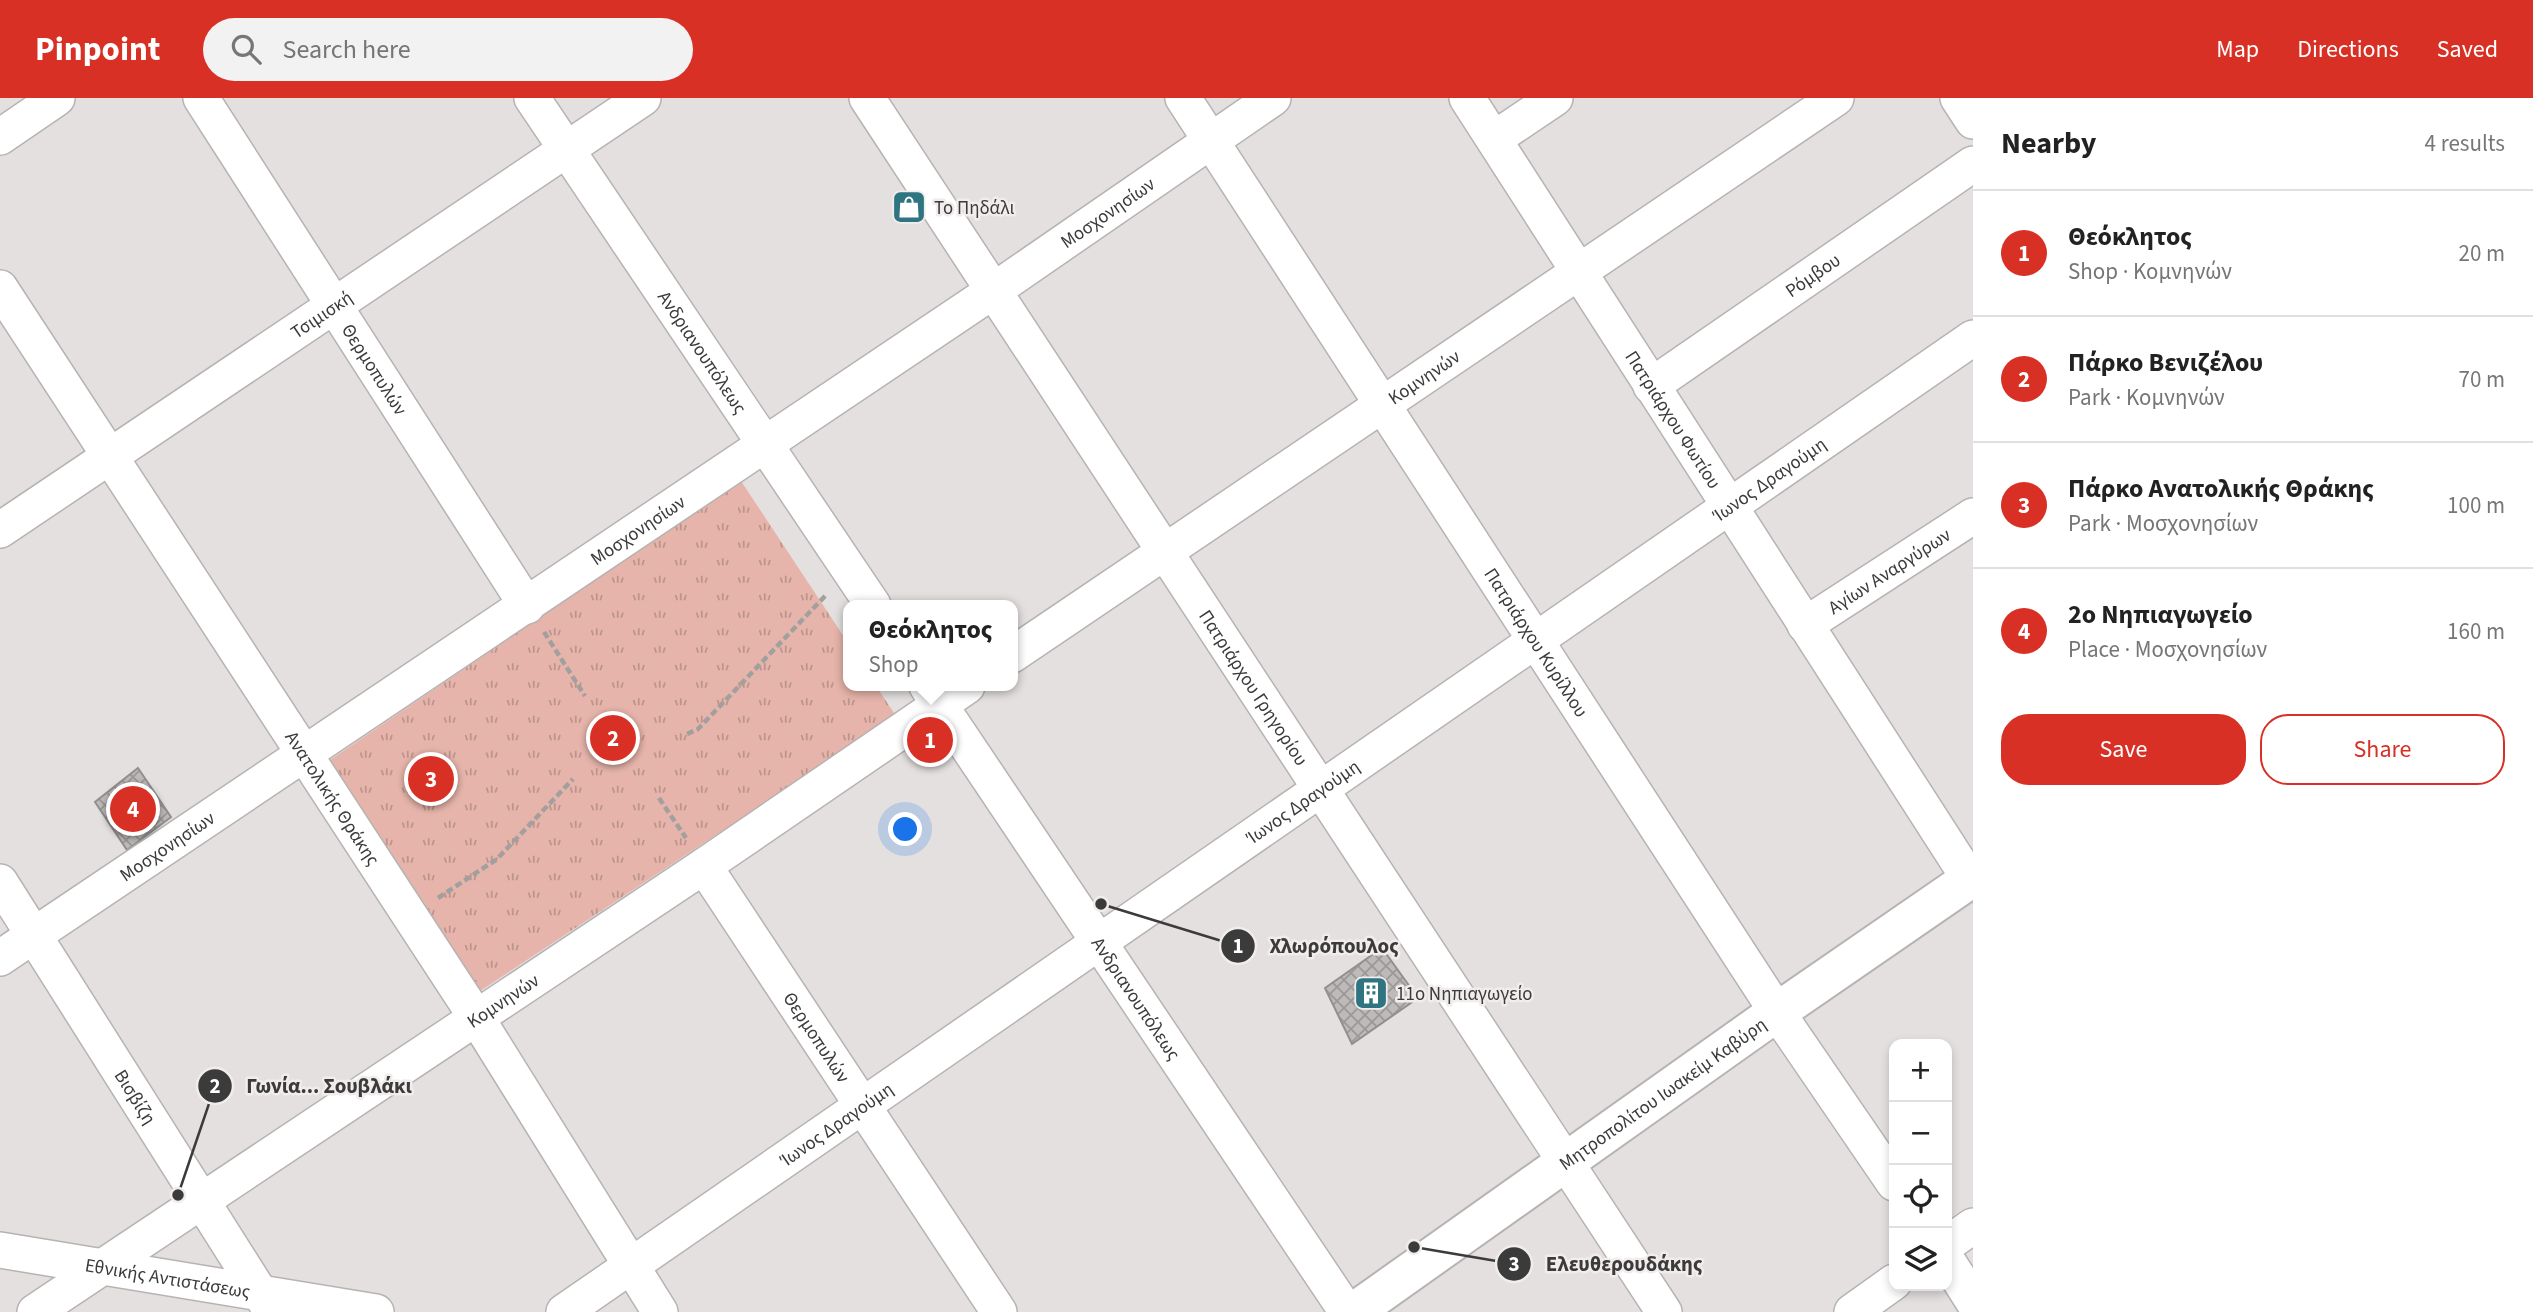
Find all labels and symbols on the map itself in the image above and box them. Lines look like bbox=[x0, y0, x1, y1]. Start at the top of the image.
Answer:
street label: Μοσχονησίων bbox=[1055, 171, 1161, 256]
shop icon: Το Πηδάλι bbox=[890, 188, 928, 226]
place label: Το Πηδάλι bbox=[934, 195, 1014, 222]
street label: Ρόμβου bbox=[1780, 247, 1846, 305]
street label: Τσιμισκή bbox=[286, 285, 359, 346]
street label: Ανδριανουπόλεως bbox=[650, 286, 753, 420]
street label: Θερμοπυλών bbox=[334, 319, 413, 421]
street label: Κομνηνών bbox=[1383, 344, 1466, 412]
street label: Πατριάρχου Φωτίου bbox=[1618, 346, 1727, 494]
street label: Ίωνος Δραγούμη bbox=[1707, 431, 1832, 530]
street label: Μοσχονησίων bbox=[585, 489, 691, 573]
street label: Αγίων Αναργύρων bbox=[1823, 522, 1956, 622]
street label: Πατριάρχου Κυρίλλου bbox=[1477, 563, 1594, 723]
street label: Πατριάρχου Γρηγορίου bbox=[1191, 605, 1314, 772]
pin: 2 bbox=[590, 712, 636, 764]
pin: 1 bbox=[907, 714, 953, 766]
street label: Ανατολικής Θράκης bbox=[278, 726, 386, 871]
pin: 3 bbox=[408, 753, 454, 805]
street label: Ίωνος Δραγούμη bbox=[1240, 754, 1366, 852]
pin: 4 bbox=[110, 783, 156, 835]
street label: Μοσχονησίων bbox=[115, 805, 221, 889]
your location bbox=[888, 812, 922, 846]
callout: Χλωρόπουλος bbox=[1220, 925, 1412, 967]
text: 1 bbox=[1232, 931, 1244, 961]
text: Χλωρόπουλος bbox=[1269, 931, 1399, 961]
street label: Ανδριανουπόλεως bbox=[1084, 932, 1186, 1066]
street label: Κομνηνών bbox=[462, 968, 545, 1035]
building icon: 11ο Νηπιαγωγείο bbox=[1352, 974, 1390, 1012]
place label: 11ο Νηπιαγωγείο bbox=[1396, 981, 1532, 1008]
street label: Θερμοπυλών bbox=[776, 987, 856, 1089]
street label: Μητροπολίτου Ιωακείμ Καβύρη bbox=[1554, 1012, 1772, 1178]
street label: Βισβίζη bbox=[107, 1065, 162, 1130]
callout: Γωνία... Σουβλάκι bbox=[198, 1065, 426, 1107]
text: 2 bbox=[209, 1071, 221, 1101]
text: Γωνία... Σουβλάκι bbox=[246, 1071, 412, 1101]
street label: Ίωνος Δραγούμη bbox=[774, 1076, 899, 1174]
callout: Ελευθερουδάκης bbox=[1497, 1243, 1716, 1285]
text: 3 bbox=[1508, 1249, 1520, 1279]
text: Ελευθερουδάκης bbox=[1546, 1249, 1703, 1279]
street label: Εθνικής Αντιστάσεως bbox=[83, 1252, 252, 1306]

